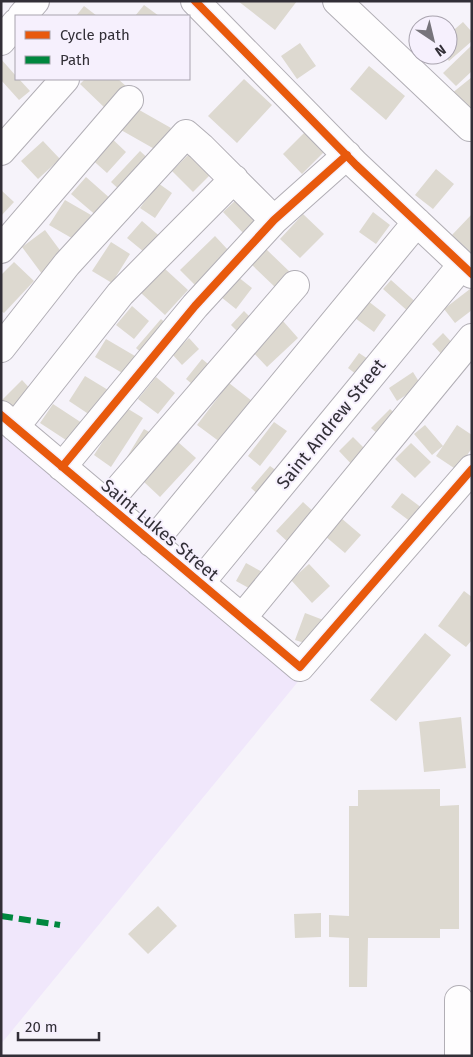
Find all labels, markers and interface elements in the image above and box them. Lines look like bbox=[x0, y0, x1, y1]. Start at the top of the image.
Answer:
legend bbox=[15, 15, 190, 80]
north arrow bbox=[408, 15, 458, 65]
text: Cycle path bbox=[60, 26, 130, 44]
text: N bbox=[431, 41, 449, 60]
text: Path bbox=[60, 51, 90, 69]
street label: Saint Andrew Street bbox=[272, 354, 390, 493]
street label: Saint Lukes Street bbox=[97, 474, 224, 586]
scale bar bbox=[18, 1010, 99, 1042]
text: 20 m bbox=[25, 1018, 58, 1036]

